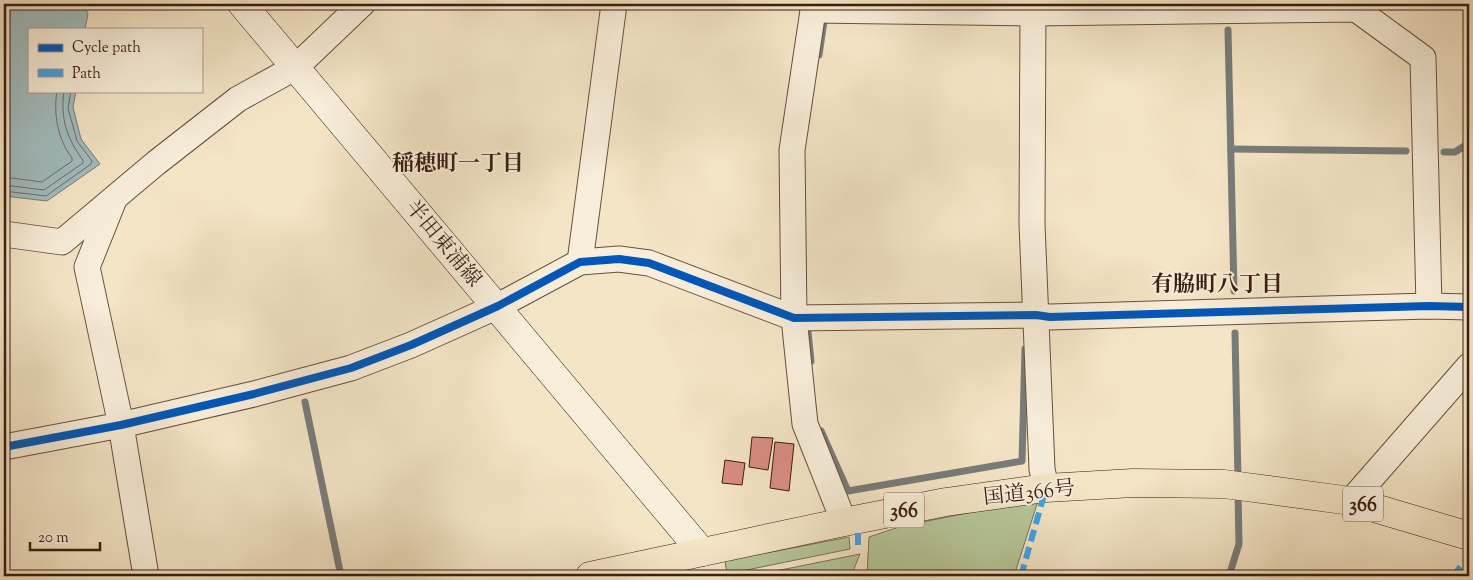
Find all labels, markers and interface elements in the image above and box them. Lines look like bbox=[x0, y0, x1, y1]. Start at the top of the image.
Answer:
legend bbox=[28, 28, 202, 92]
text: Cycle path bbox=[72, 38, 141, 59]
text: Path bbox=[72, 64, 101, 85]
district label: 稲穂町一丁目 bbox=[392, 149, 524, 181]
street label: 半田東浦線 bbox=[397, 194, 488, 294]
district label: 有脇町八丁目 bbox=[1151, 270, 1283, 302]
street label: 国道366号 bbox=[982, 474, 1077, 514]
road number: 366 bbox=[1343, 486, 1383, 522]
road number: 366 bbox=[884, 492, 924, 528]
scale bar bbox=[30, 520, 100, 552]
text: 20 m bbox=[38, 528, 69, 549]

